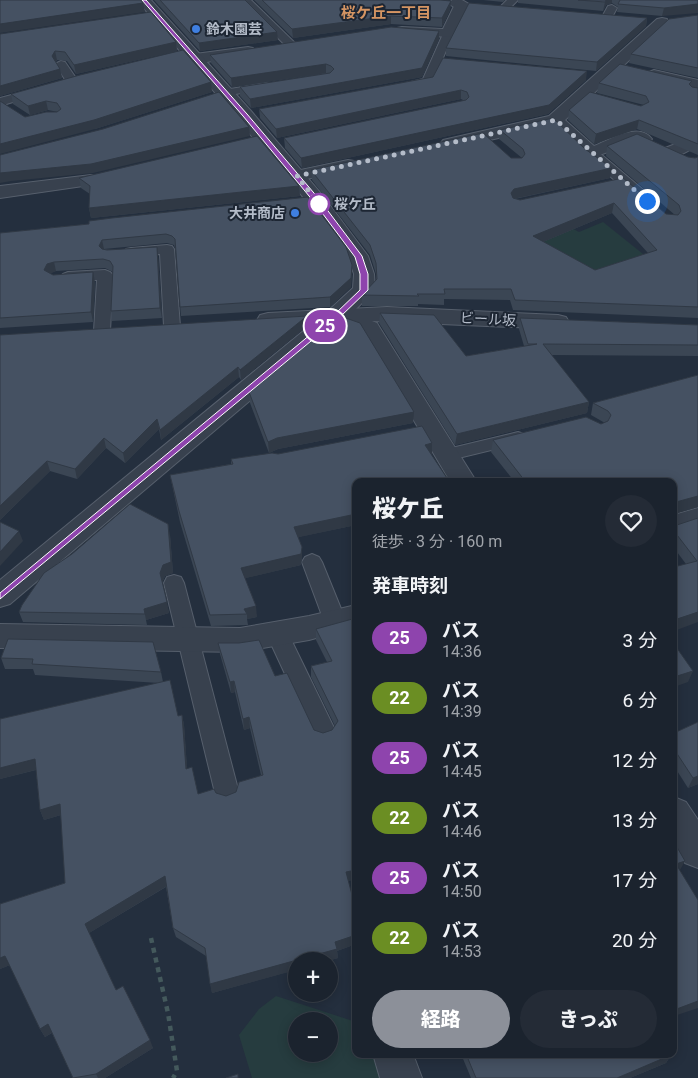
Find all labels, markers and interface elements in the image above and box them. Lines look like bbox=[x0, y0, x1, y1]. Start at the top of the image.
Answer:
district label: 桜ケ丘一丁目 bbox=[341, 4, 431, 22]
place label: 鈴木園芸 bbox=[206, 21, 262, 37]
marker: 鈴木園芸 bbox=[190, 23, 202, 35]
your location bbox=[635, 189, 660, 214]
marker: 桜ケ丘 bbox=[308, 193, 330, 215]
place label: 桜ケ丘 bbox=[334, 196, 376, 212]
place label: 大井商店 bbox=[229, 205, 285, 221]
marker: 大井商店 bbox=[289, 207, 301, 219]
line badge: 25 bbox=[302, 310, 348, 342]
street label: ビール坂 bbox=[460, 310, 516, 328]
text: 25 bbox=[315, 315, 335, 336]
text: 桜ケ丘 bbox=[372, 495, 444, 523]
button: heart bbox=[605, 495, 657, 547]
text: 徒歩 · 3 分 · 160 m bbox=[372, 532, 502, 551]
text: 発車時刻 bbox=[372, 574, 448, 597]
text: バス bbox=[442, 619, 480, 642]
text: 25 bbox=[389, 627, 410, 648]
text: 3 分 bbox=[623, 629, 657, 652]
text: 14:36 bbox=[442, 642, 482, 661]
text: バス bbox=[442, 679, 480, 702]
text: 22 bbox=[389, 687, 410, 708]
text: 6 分 bbox=[623, 689, 657, 712]
text: 14:39 bbox=[442, 702, 482, 721]
text: バス bbox=[442, 739, 480, 762]
text: 25 bbox=[389, 747, 410, 768]
text: 12 分 bbox=[612, 749, 657, 772]
text: 14:45 bbox=[442, 762, 482, 781]
text: バス bbox=[442, 799, 480, 822]
text: 22 bbox=[389, 807, 410, 828]
text: 13 分 bbox=[612, 809, 657, 832]
text: 14:46 bbox=[442, 822, 482, 841]
text: バス bbox=[442, 859, 480, 882]
text: 25 bbox=[389, 867, 410, 888]
text: 17 分 bbox=[612, 869, 657, 892]
text: 14:50 bbox=[442, 882, 482, 901]
text: バス bbox=[442, 919, 480, 942]
text: 22 bbox=[389, 927, 410, 948]
text: 20 分 bbox=[612, 929, 657, 952]
text: 14:53 bbox=[442, 942, 482, 961]
map controls bbox=[288, 952, 338, 1062]
button: + bbox=[288, 952, 338, 1002]
button: 経路 bbox=[372, 990, 510, 1048]
button: きっぷ bbox=[520, 990, 657, 1048]
button: − bbox=[288, 1012, 338, 1062]

